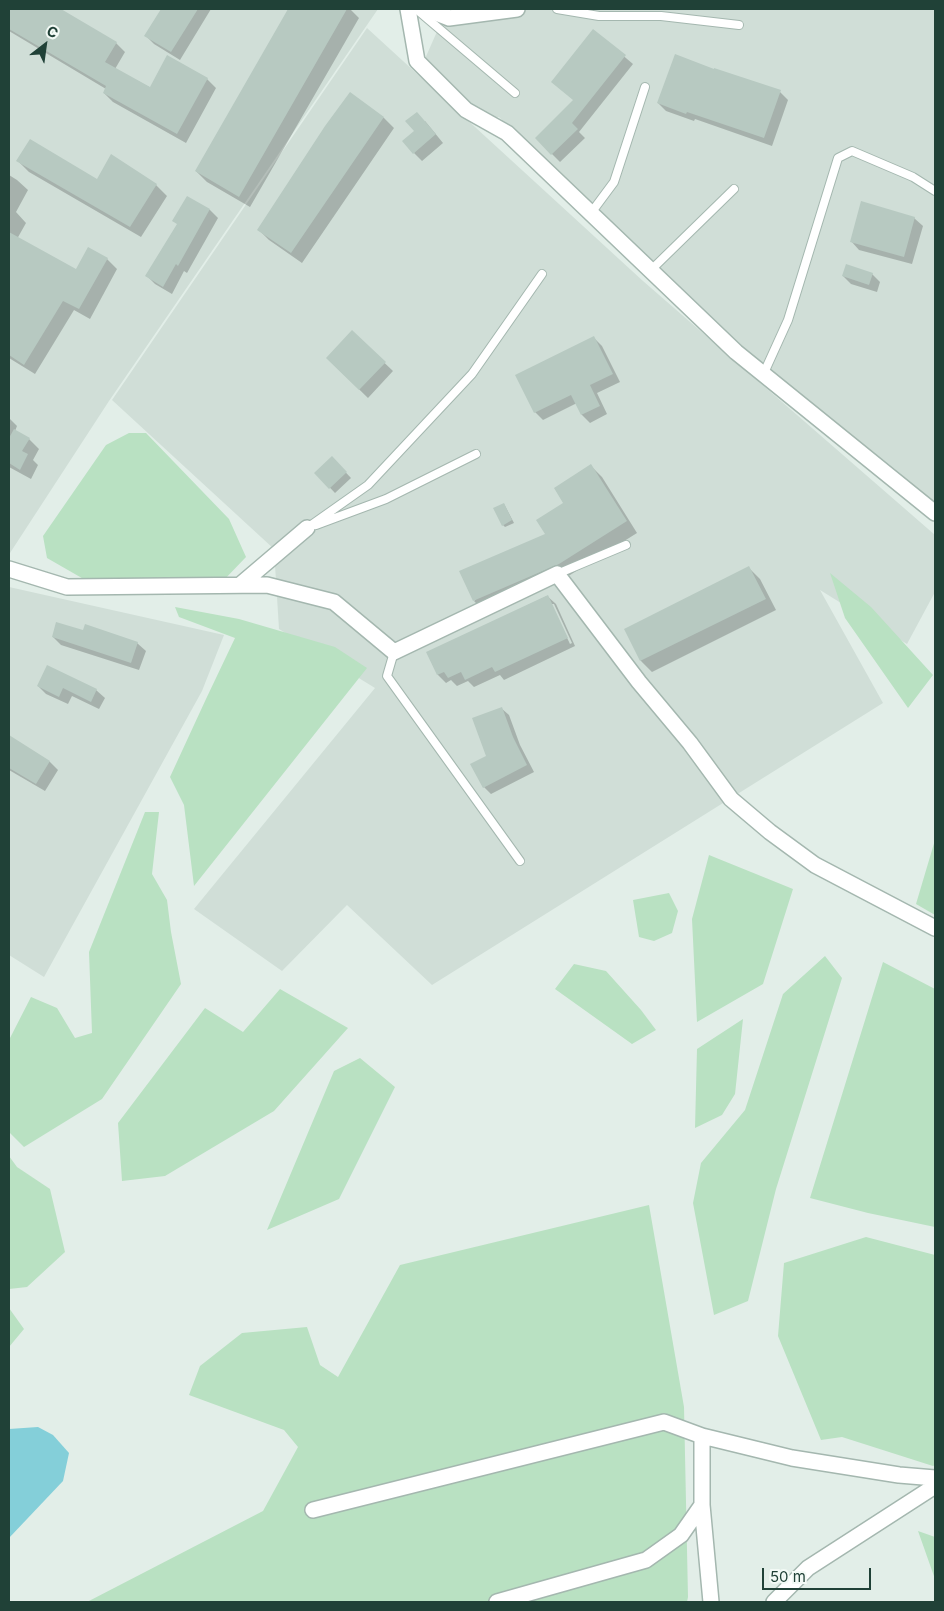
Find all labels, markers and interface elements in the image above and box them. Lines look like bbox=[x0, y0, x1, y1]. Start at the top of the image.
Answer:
north arrow bbox=[20, 20, 70, 70]
text: С bbox=[44, 22, 61, 42]
scale bar bbox=[764, 1558, 873, 1590]
text: 50 m bbox=[770, 1567, 806, 1586]

